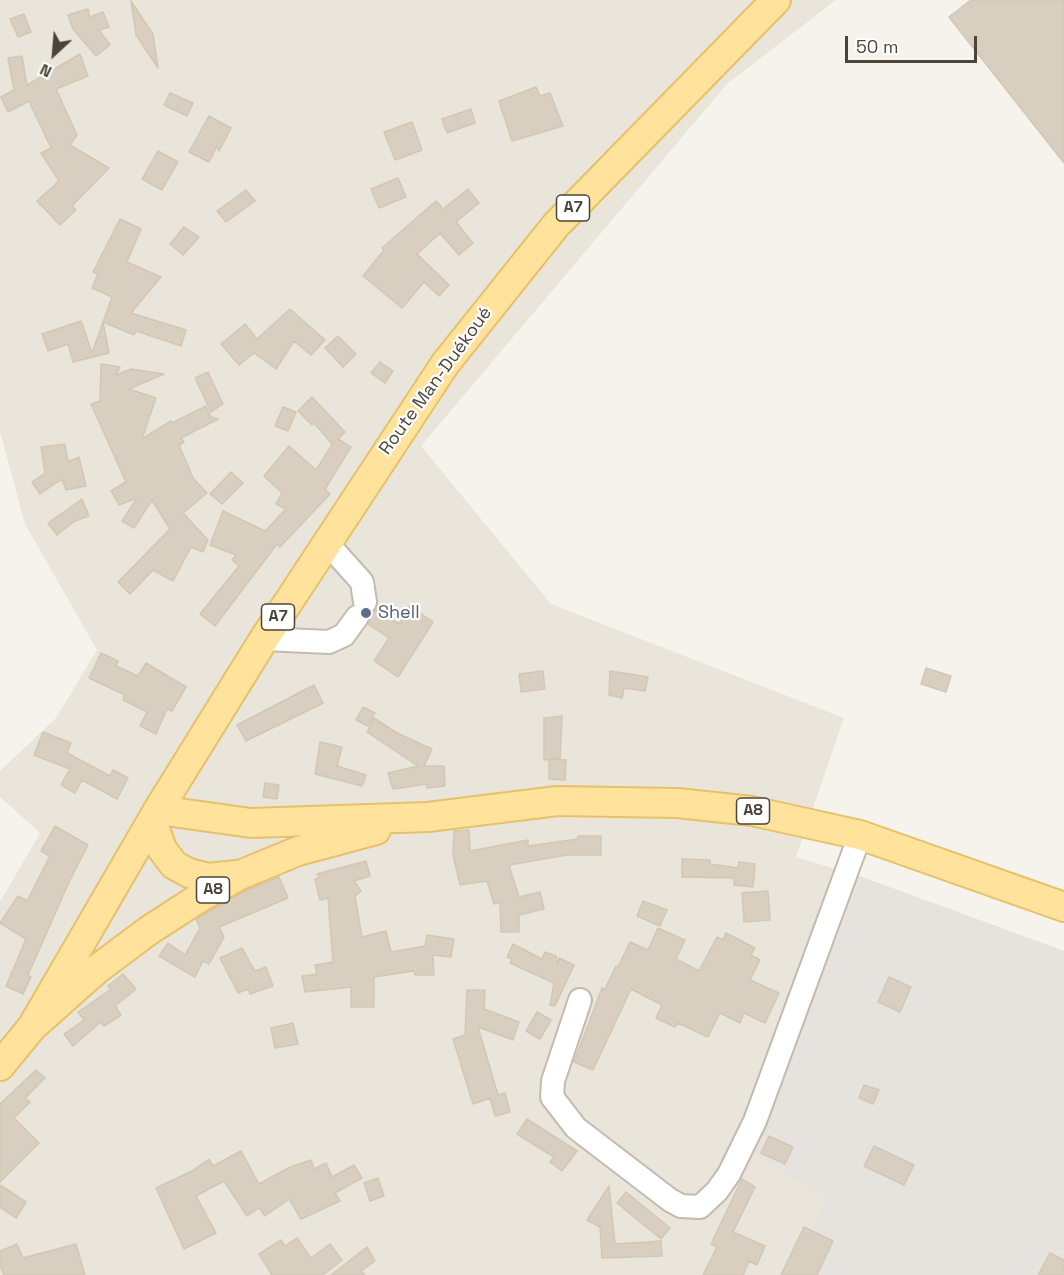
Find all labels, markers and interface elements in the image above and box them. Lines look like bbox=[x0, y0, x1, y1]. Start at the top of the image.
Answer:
north arrow bbox=[24, 24, 84, 84]
scale bar bbox=[848, 24, 980, 62]
text: 50 m bbox=[856, 35, 898, 58]
text: N bbox=[36, 59, 55, 82]
road number: A7 bbox=[556, 195, 590, 221]
street label: Route Man-Duékoué bbox=[375, 303, 497, 459]
place label: Shell bbox=[378, 602, 420, 624]
road number: A7 bbox=[262, 604, 294, 630]
marker: Shell bbox=[359, 606, 373, 620]
road number: A8 bbox=[736, 798, 770, 824]
road number: A8 bbox=[196, 877, 230, 903]

